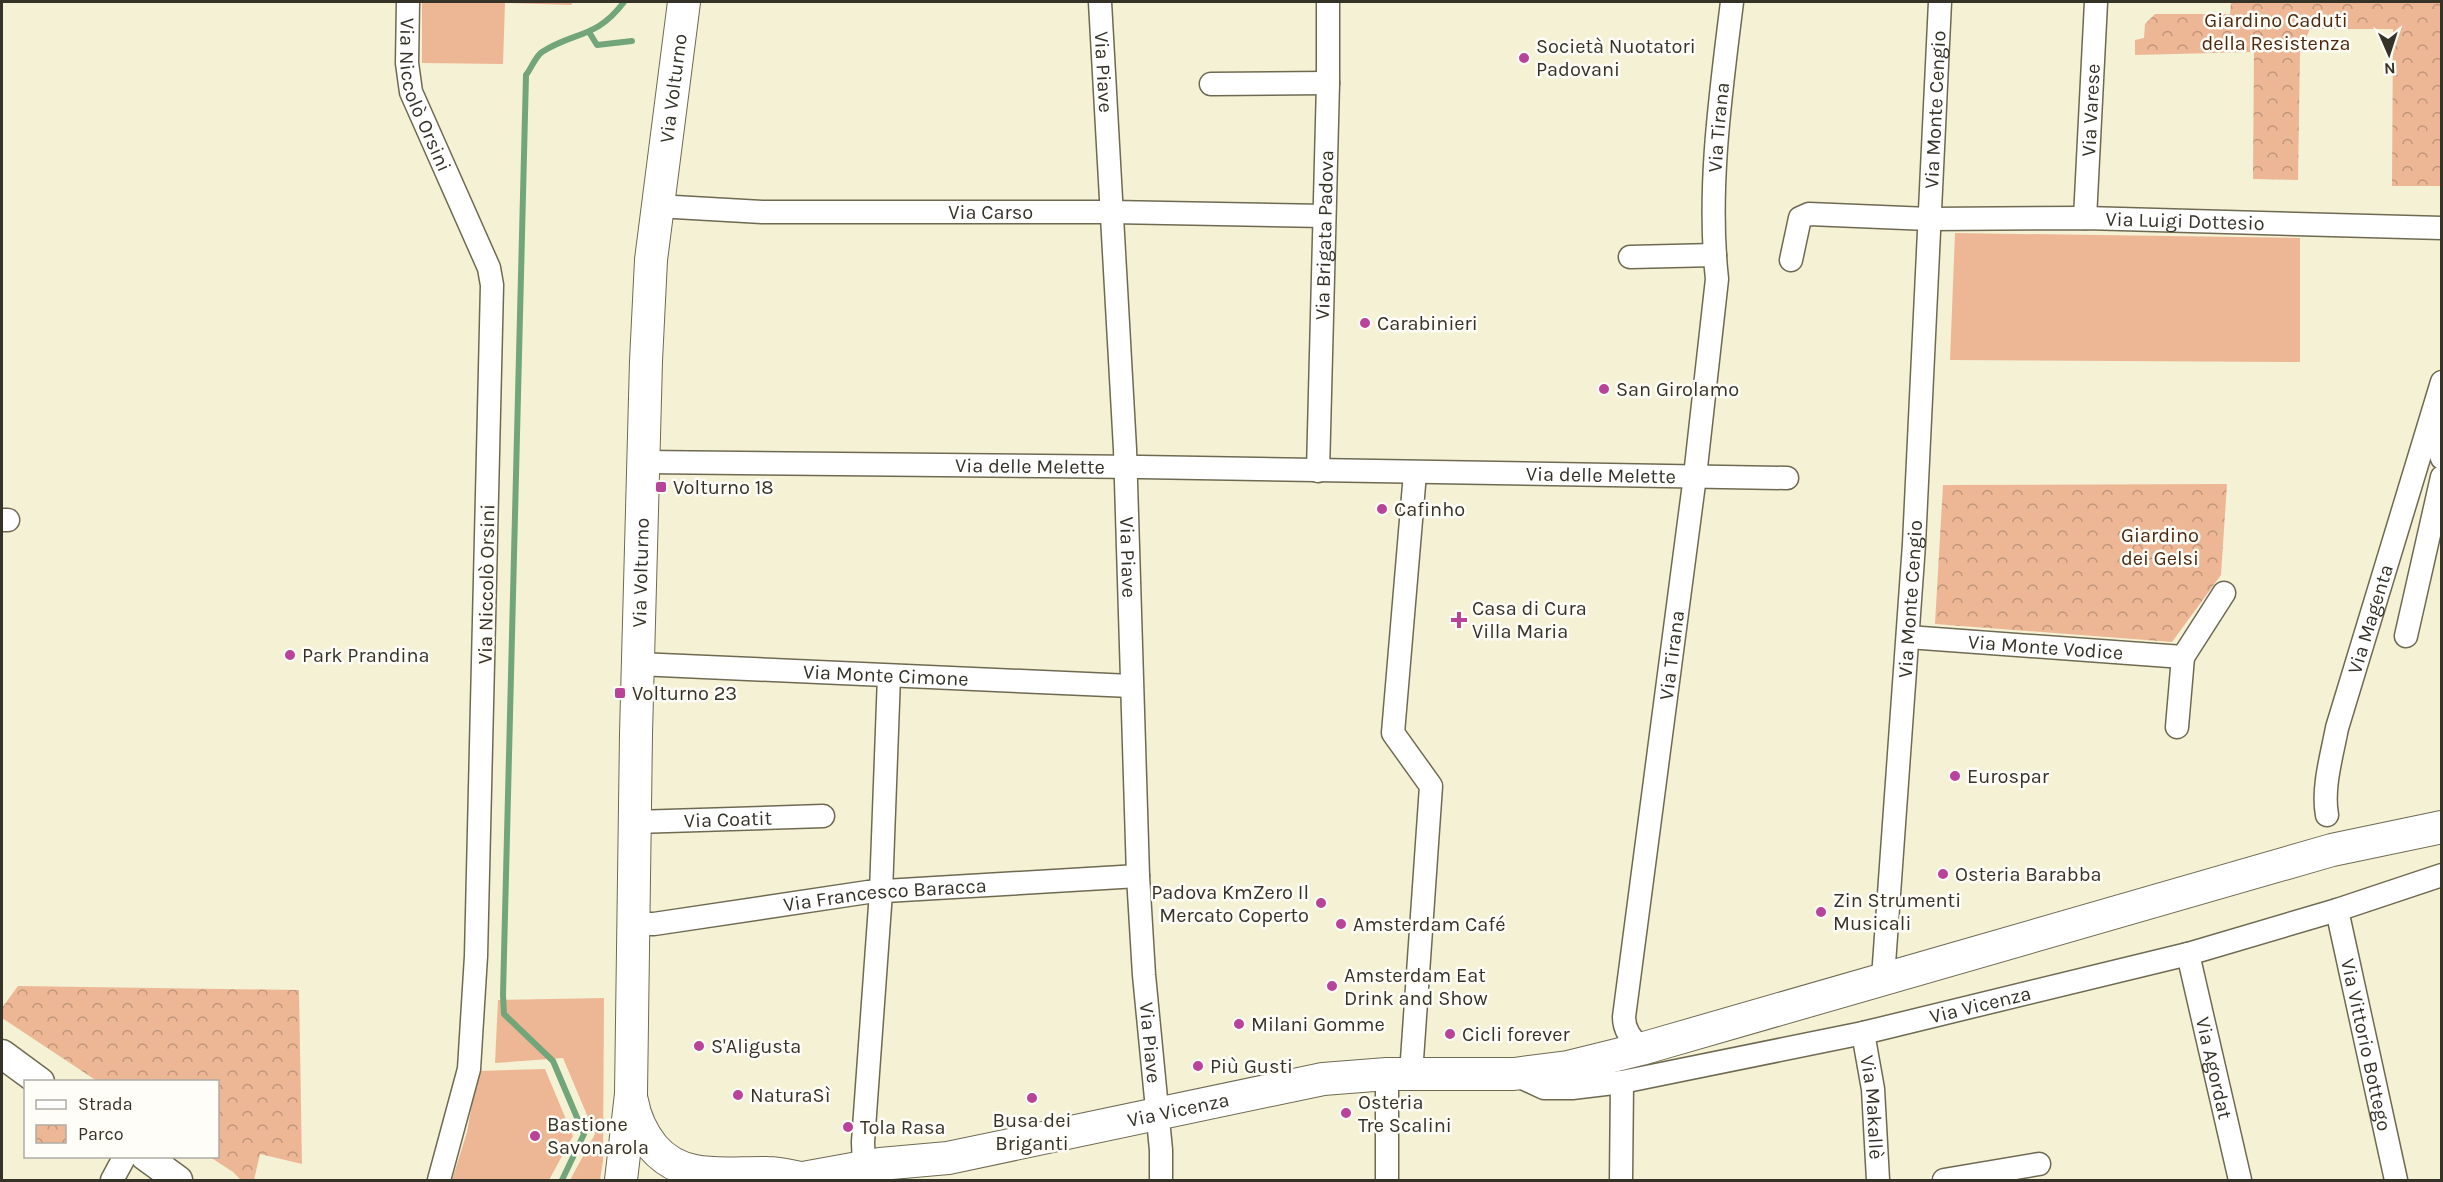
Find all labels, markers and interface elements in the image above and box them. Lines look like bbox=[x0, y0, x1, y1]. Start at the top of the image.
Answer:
park label: Giardino Caduti della Resistenza bbox=[2202, 9, 2350, 55]
street label: Via Niccolò Orsini bbox=[395, 18, 456, 175]
north arrow bbox=[2359, 24, 2419, 84]
street label: Via Monte Cengio bbox=[1920, 30, 1951, 189]
street label: Via Piave bbox=[1090, 31, 1117, 113]
street label: Via Volturno bbox=[655, 32, 692, 144]
place label: Società Nuotatori Padovani bbox=[1536, 35, 1696, 81]
marker: Società Nuotatori Padovani bbox=[1517, 51, 1531, 65]
text: N bbox=[2384, 59, 2396, 78]
street label: Via Varese bbox=[2077, 63, 2105, 157]
street label: Via Tirana bbox=[1704, 81, 1734, 173]
street label: Via Brigata Padova bbox=[1311, 150, 1338, 320]
street label: Via Carso bbox=[948, 201, 1033, 224]
street label: Via Luigi Dottesio bbox=[2105, 208, 2265, 235]
place label: Carabinieri bbox=[1377, 312, 1478, 335]
marker: Carabinieri bbox=[1358, 316, 1372, 330]
place label: San Girolamo bbox=[1616, 378, 1739, 401]
marker: San Girolamo bbox=[1597, 382, 1611, 396]
street label: Via delle Melette bbox=[955, 454, 1105, 479]
street label: Via delle Melette bbox=[1526, 463, 1676, 488]
place label: Volturno 18 bbox=[673, 476, 774, 499]
marker: Volturno 18 bbox=[654, 480, 668, 494]
place label: Cafinho bbox=[1394, 498, 1465, 521]
marker: Cafinho bbox=[1375, 502, 1389, 516]
street label: Via Niccolò Orsini bbox=[474, 504, 499, 664]
street label: Via Piave bbox=[1115, 516, 1141, 598]
street label: Via Volturno bbox=[628, 517, 654, 628]
street label: Via Monte Cengio bbox=[1893, 519, 1927, 679]
park label: Giardino dei Gelsi bbox=[2121, 524, 2199, 570]
street label: Via Magenta bbox=[2343, 562, 2398, 677]
place label: Casa di Cura Villa Maria bbox=[1472, 597, 1587, 643]
street label: Via Tirana bbox=[1655, 609, 1689, 702]
marker: Casa di Cura Villa Maria bbox=[1450, 611, 1468, 629]
street label: Via Monte Vodice bbox=[1967, 630, 2124, 665]
place label: Park Prandina bbox=[302, 644, 430, 667]
marker: Park Prandina bbox=[283, 648, 297, 662]
street label: Via Monte Cimone bbox=[802, 660, 969, 691]
place label: Volturno 23 bbox=[632, 682, 737, 705]
marker: Volturno 23 bbox=[613, 686, 627, 700]
place label: Eurospar bbox=[1967, 765, 2050, 788]
marker: Eurospar bbox=[1948, 769, 1962, 783]
street label: Via Coatit bbox=[684, 807, 773, 832]
place label: Osteria Barabba bbox=[1955, 863, 2102, 886]
marker: Osteria Barabba bbox=[1936, 867, 1950, 881]
street label: Via Francesco Baracca bbox=[782, 874, 987, 917]
place label: Padova KmZero Il Mercato Coperto bbox=[1151, 881, 1309, 927]
place label: Zin Strumenti Musicali bbox=[1833, 889, 1961, 935]
marker: Padova KmZero Il Mercato Coperto bbox=[1314, 896, 1328, 910]
marker: Zin Strumenti Musicali bbox=[1814, 905, 1828, 919]
place label: Amsterdam Café bbox=[1353, 913, 1505, 936]
marker: Amsterdam Café bbox=[1334, 917, 1348, 931]
street label: Via Vittorio Bottego bbox=[2336, 956, 2396, 1133]
place label: Amsterdam Eat Drink and Show bbox=[1344, 964, 1488, 1010]
marker: Amsterdam Eat Drink and Show bbox=[1325, 979, 1339, 993]
street label: Via Vicenza bbox=[1927, 982, 2033, 1028]
street label: Via Piave bbox=[1135, 1001, 1165, 1084]
place label: Milani Gomme bbox=[1251, 1013, 1385, 1036]
street label: Via Agordat bbox=[2191, 1015, 2237, 1122]
marker: Milani Gomme bbox=[1232, 1017, 1246, 1031]
place label: Cicli forever bbox=[1462, 1023, 1570, 1046]
marker: Cicli forever bbox=[1443, 1027, 1457, 1041]
place label: S'Aligusta bbox=[711, 1035, 801, 1058]
marker: S'Aligusta bbox=[692, 1039, 706, 1053]
street label: Via Makallè bbox=[1855, 1053, 1888, 1160]
place label: Più Gusti bbox=[1210, 1055, 1293, 1078]
marker: Più Gusti bbox=[1191, 1059, 1205, 1073]
legend bbox=[24, 1080, 219, 1158]
place label: NaturaSì bbox=[750, 1084, 831, 1107]
marker: NaturaSì bbox=[731, 1088, 745, 1102]
street label: Via Vicenza bbox=[1125, 1088, 1231, 1132]
marker: Busa dei Briganti bbox=[1025, 1091, 1039, 1105]
place label: Osteria Tre Scalini bbox=[1358, 1091, 1452, 1137]
text: Strada bbox=[78, 1093, 133, 1115]
marker: Osteria Tre Scalini bbox=[1339, 1106, 1353, 1120]
place label: Busa dei Briganti bbox=[993, 1109, 1071, 1155]
place label: Bastione Savonarola bbox=[547, 1113, 649, 1159]
place label: Tola Rasa bbox=[860, 1116, 946, 1139]
marker: Tola Rasa bbox=[841, 1120, 855, 1134]
text: Parco bbox=[78, 1123, 124, 1145]
marker: Bastione Savonarola bbox=[528, 1129, 542, 1143]

